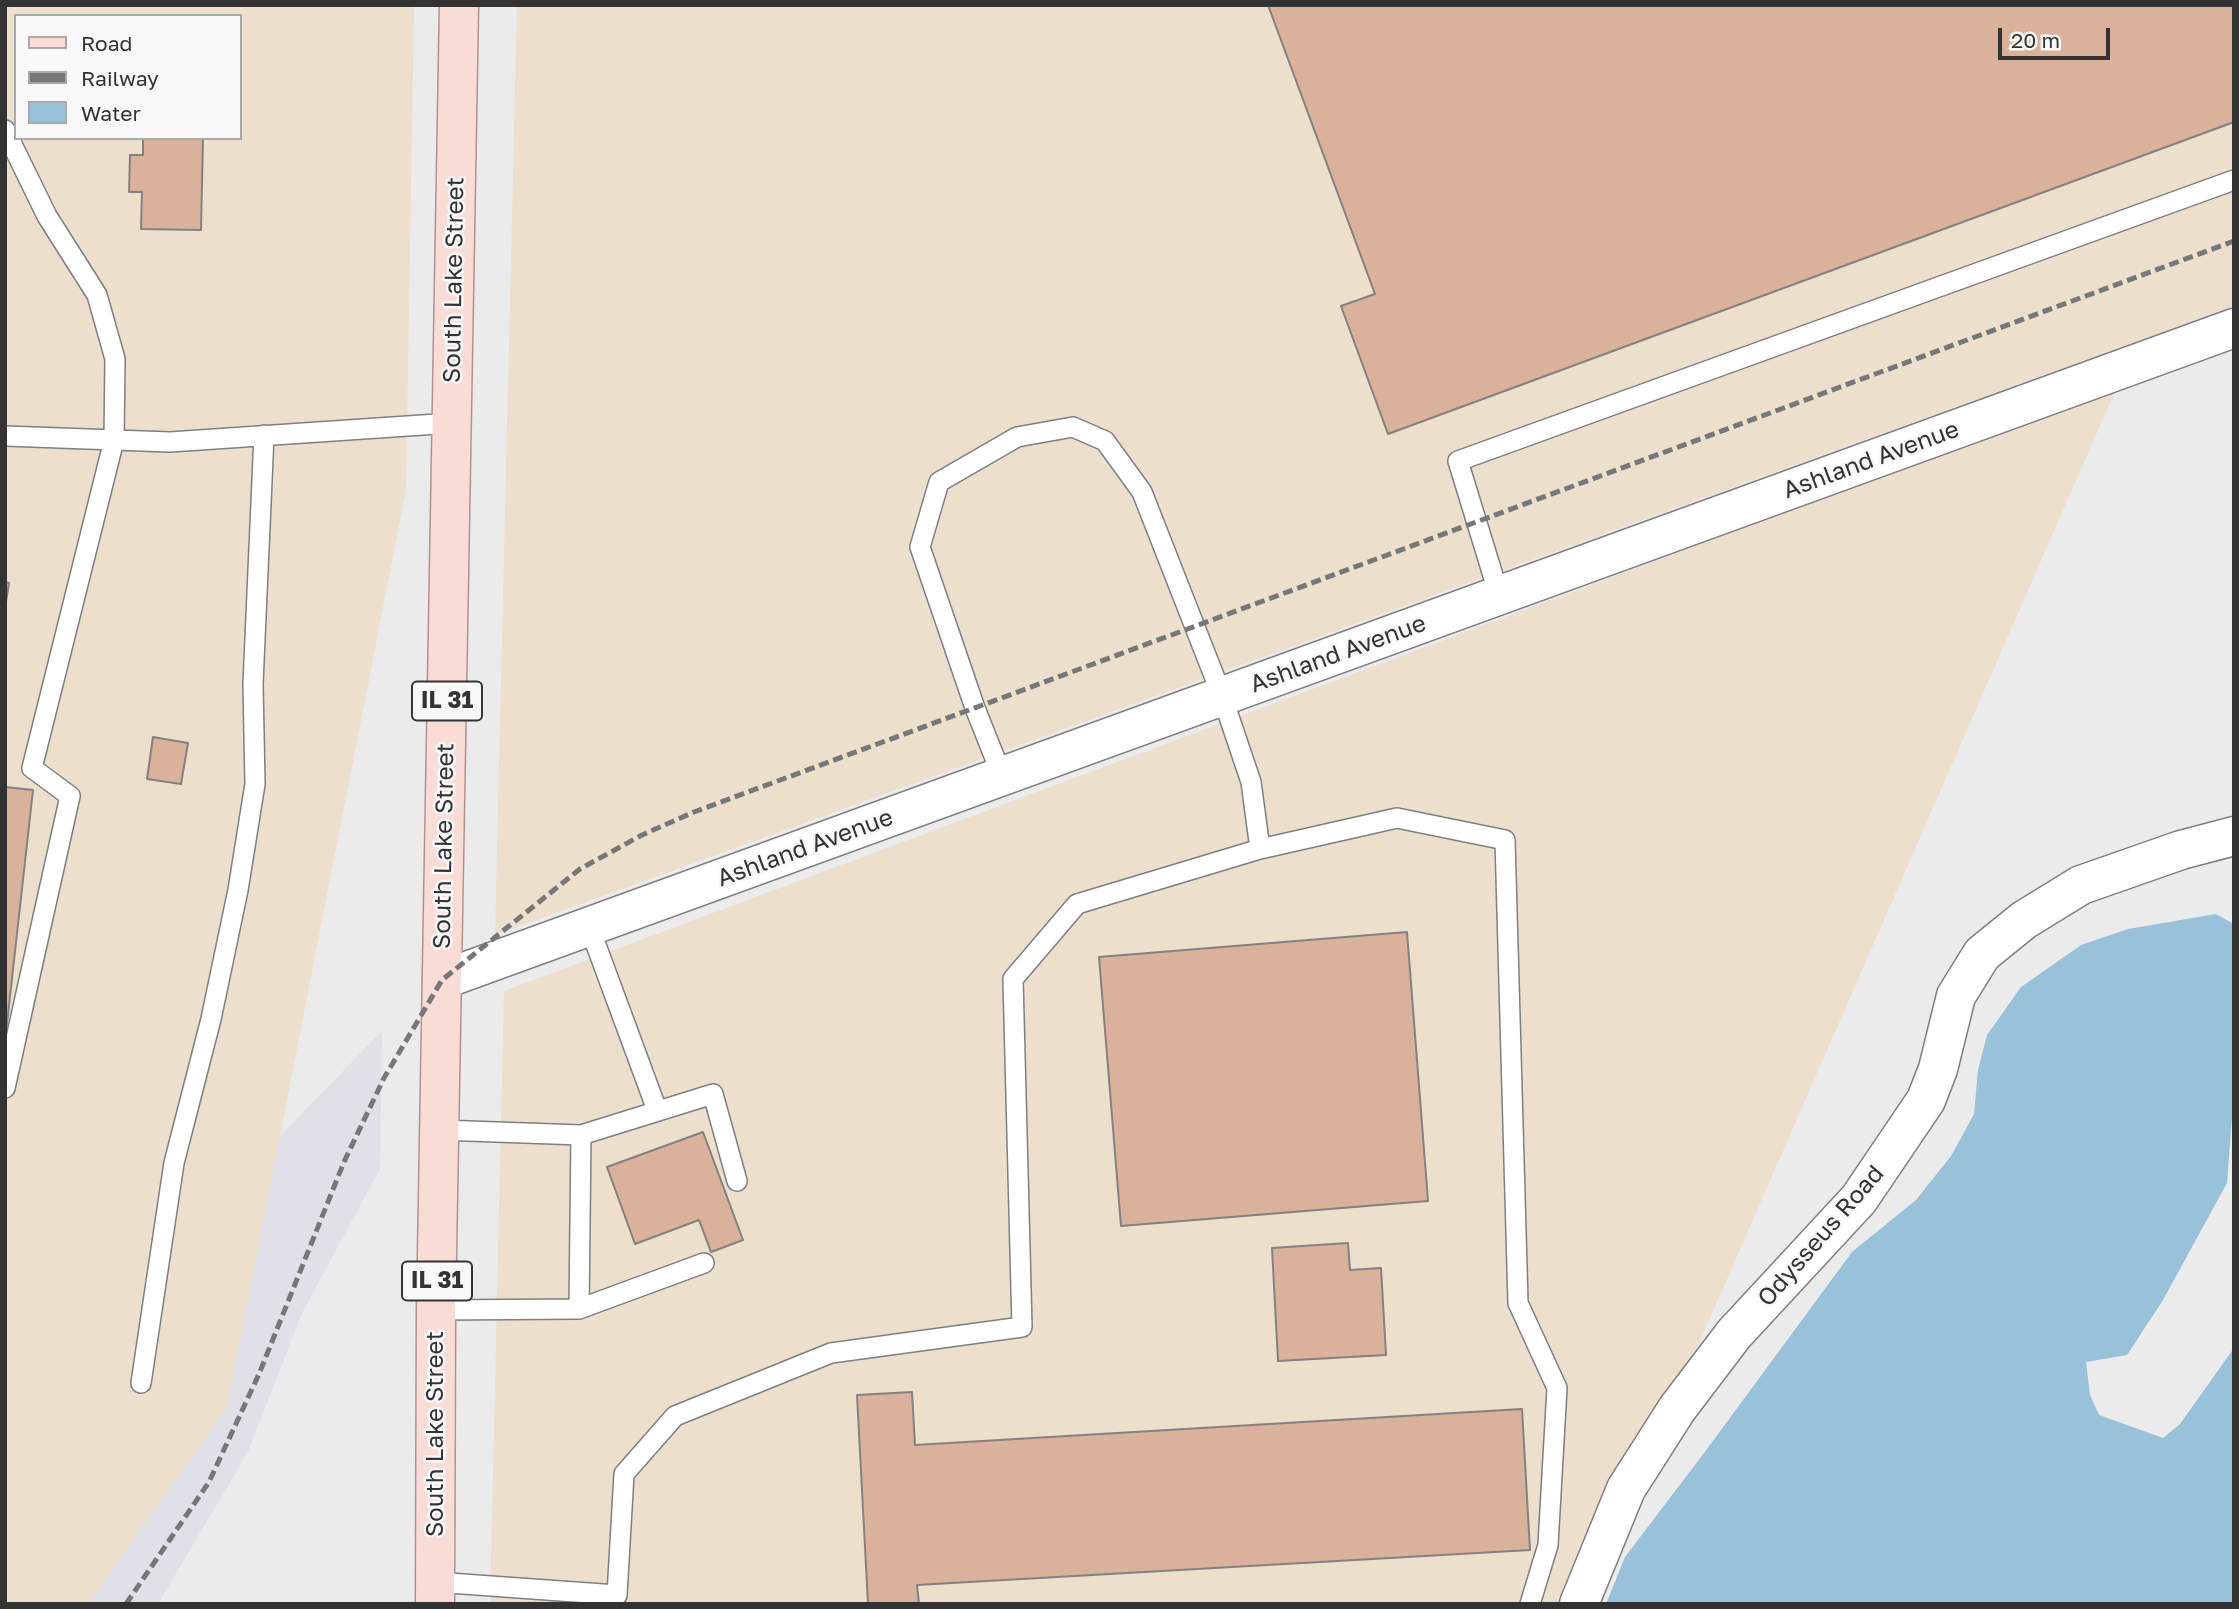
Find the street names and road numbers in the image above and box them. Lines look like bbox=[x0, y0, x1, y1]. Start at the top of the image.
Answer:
street label: South Lake Street bbox=[438, 177, 470, 383]
street label: Ashland Avenue bbox=[1779, 415, 1963, 505]
street label: Ashland Avenue bbox=[1246, 609, 1430, 699]
road number: IL 31 bbox=[412, 681, 482, 720]
street label: South Lake Street bbox=[428, 743, 460, 949]
street label: Ashland Avenue bbox=[713, 803, 897, 893]
street label: Odysseus Road bbox=[1752, 1160, 1890, 1312]
road number: IL 31 bbox=[402, 1262, 472, 1300]
street label: South Lake Street bbox=[421, 1331, 449, 1537]

